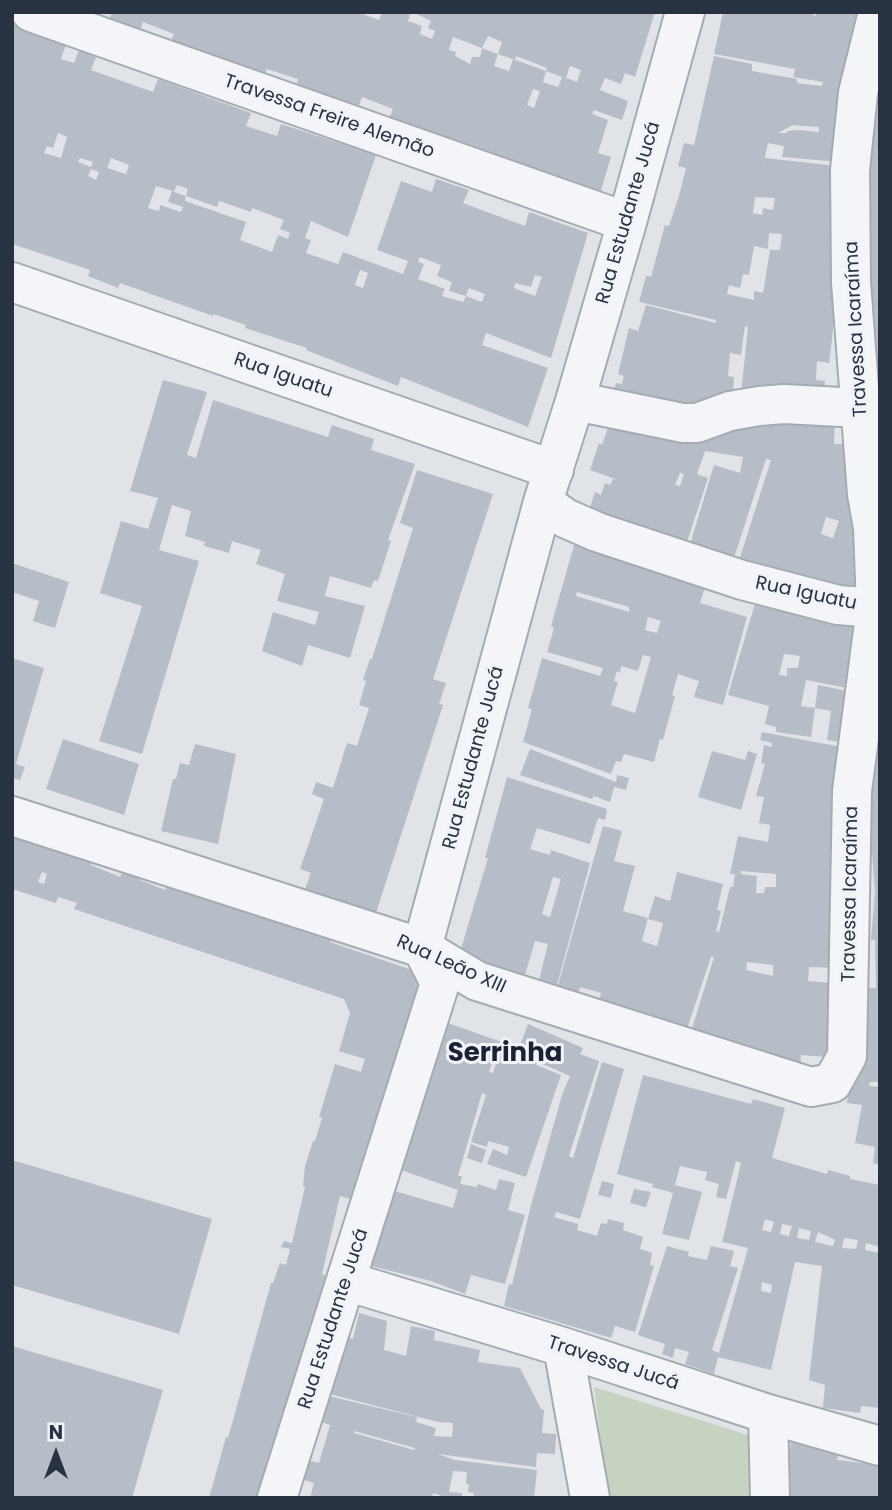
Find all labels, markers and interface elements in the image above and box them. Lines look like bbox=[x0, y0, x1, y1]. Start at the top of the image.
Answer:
street label: Travessa Freire Alemão bbox=[221, 70, 437, 164]
street label: Rua Estudante Jucá bbox=[592, 119, 666, 307]
street label: Travessa Icaraíma bbox=[841, 240, 873, 418]
street label: Rua Iguatu bbox=[230, 348, 336, 404]
street label: Rua Iguatu bbox=[753, 572, 859, 616]
street label: Rua Estudante Jucá bbox=[439, 664, 509, 852]
street label: Travessa Icaraíma bbox=[838, 806, 864, 982]
street label: Rua Leão XIII bbox=[393, 931, 509, 999]
district label: Serrinha bbox=[448, 1038, 562, 1070]
street label: Rua Estudante Jucá bbox=[294, 1226, 374, 1412]
street label: Travessa Jucá bbox=[544, 1332, 682, 1396]
north arrow bbox=[21, 1419, 91, 1489]
text: N bbox=[49, 1419, 63, 1446]

